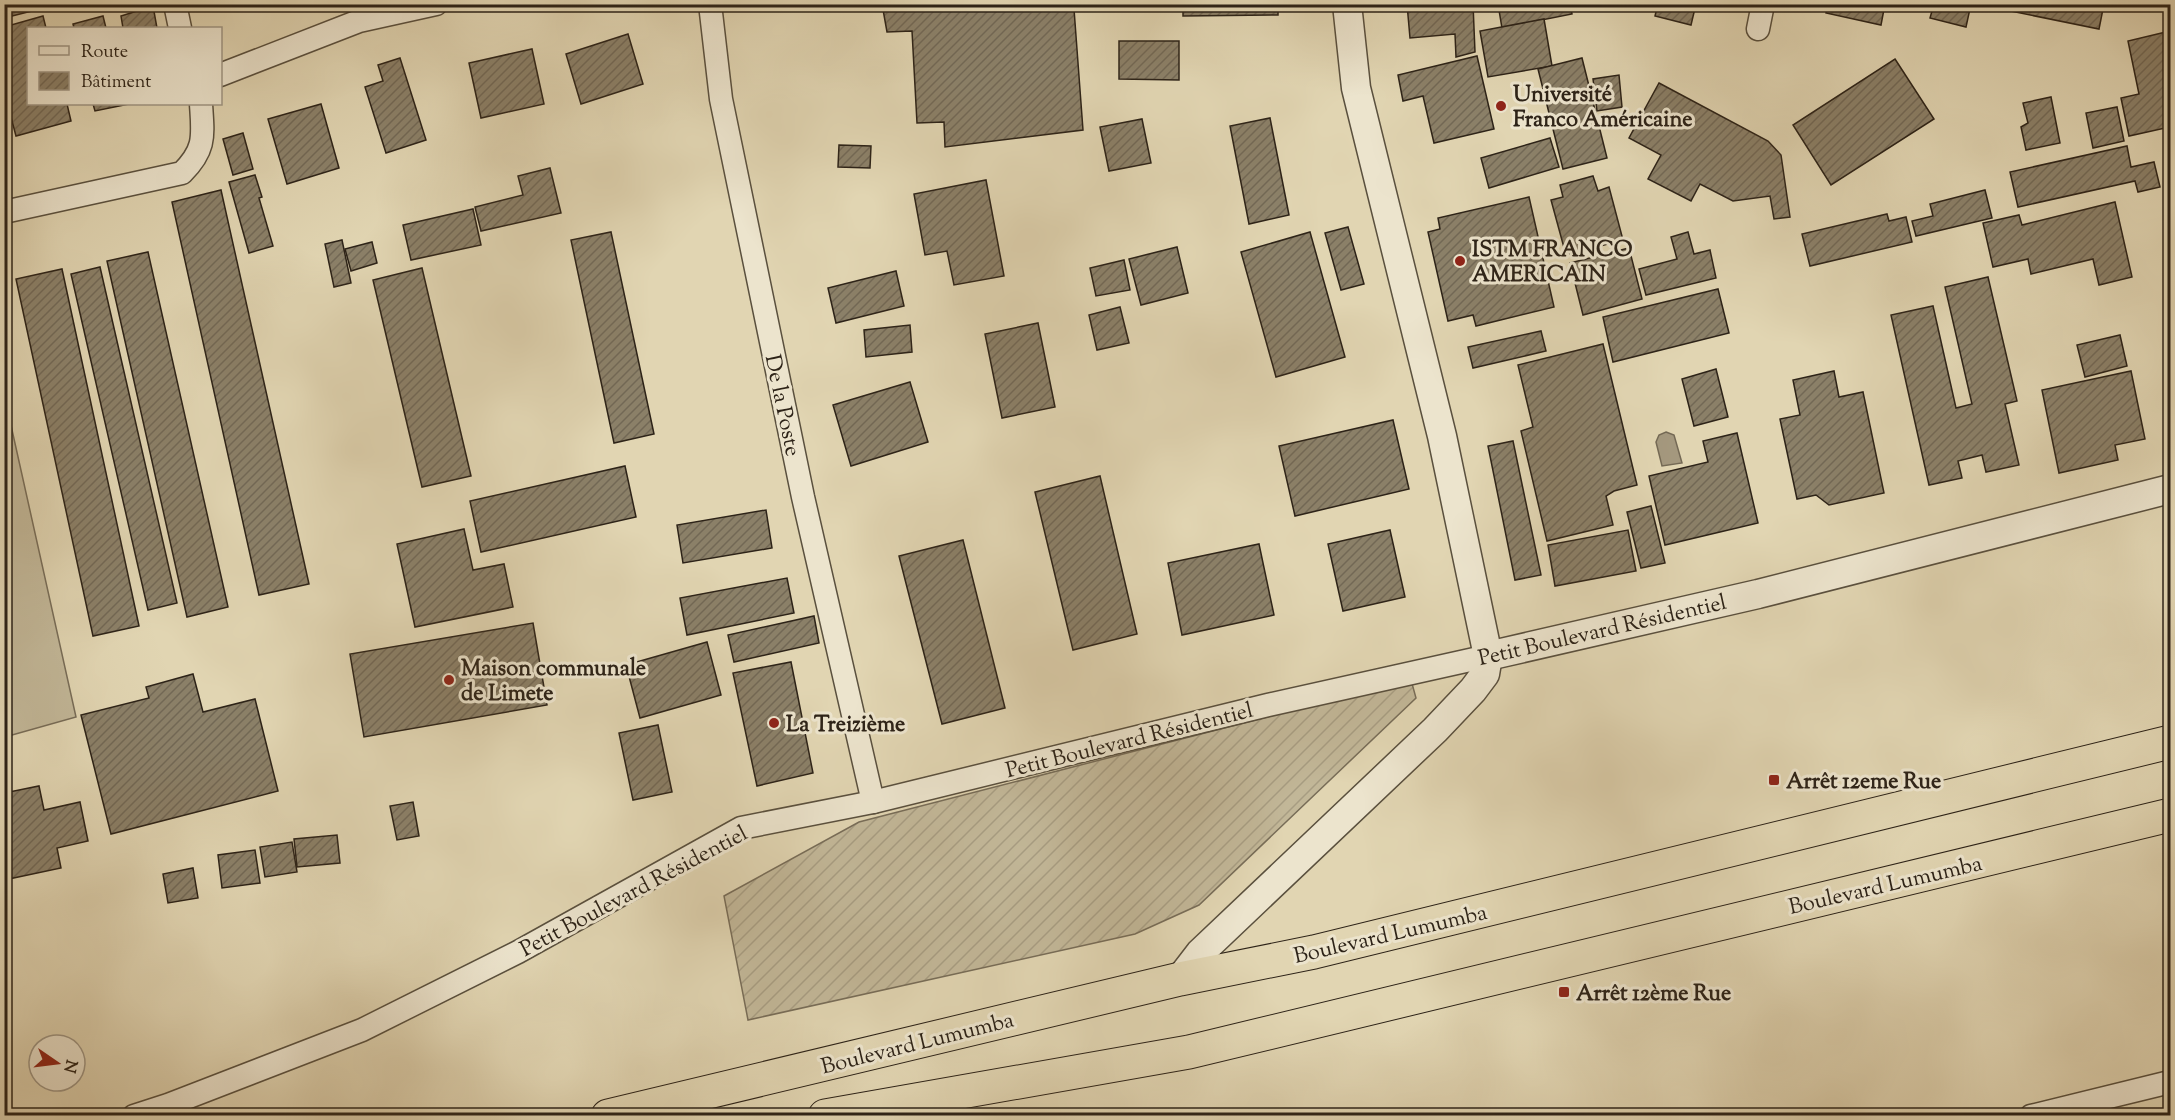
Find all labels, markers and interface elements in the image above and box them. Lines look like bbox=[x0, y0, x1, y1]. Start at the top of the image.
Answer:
legend bbox=[27, 27, 222, 105]
text: Route bbox=[81, 40, 128, 66]
text: Bâtiment bbox=[81, 70, 151, 96]
place label: Université Franco Américaine bbox=[1513, 80, 1693, 137]
marker: Université Franco Américaine bbox=[1494, 99, 1508, 113]
place label: ISTM FRANCO AMERICAIN bbox=[1472, 235, 1633, 292]
marker: ISTM FRANCO AMERICAIN bbox=[1453, 254, 1467, 268]
street label: De la Poste bbox=[755, 352, 807, 459]
street label: Petit Boulevard Résidentiel bbox=[1475, 588, 1730, 676]
place label: Maison communale de Limete bbox=[461, 654, 646, 711]
marker: Maison communale de Limete bbox=[442, 673, 456, 687]
street label: Petit Boulevard Résidentiel bbox=[1003, 696, 1257, 788]
place label: La Treizième bbox=[786, 710, 905, 742]
marker: La Treizième bbox=[767, 716, 781, 730]
place label: Arrêt 12eme Rue bbox=[1786, 767, 1941, 799]
marker: Arrêt 12eme Rue bbox=[1767, 773, 1781, 787]
street label: Petit Boulevard Résidentiel bbox=[515, 819, 754, 966]
street label: Boulevard Lumumba bbox=[1786, 849, 1986, 925]
street label: Boulevard Lumumba bbox=[1291, 898, 1491, 974]
place label: Arrêt 12ème Rue bbox=[1576, 979, 1731, 1011]
marker: Arrêt 12ème Rue bbox=[1557, 985, 1571, 999]
street label: Boulevard Lumumba bbox=[818, 1005, 1018, 1084]
north arrow bbox=[27, 1033, 87, 1093]
text: N bbox=[56, 1057, 82, 1075]

